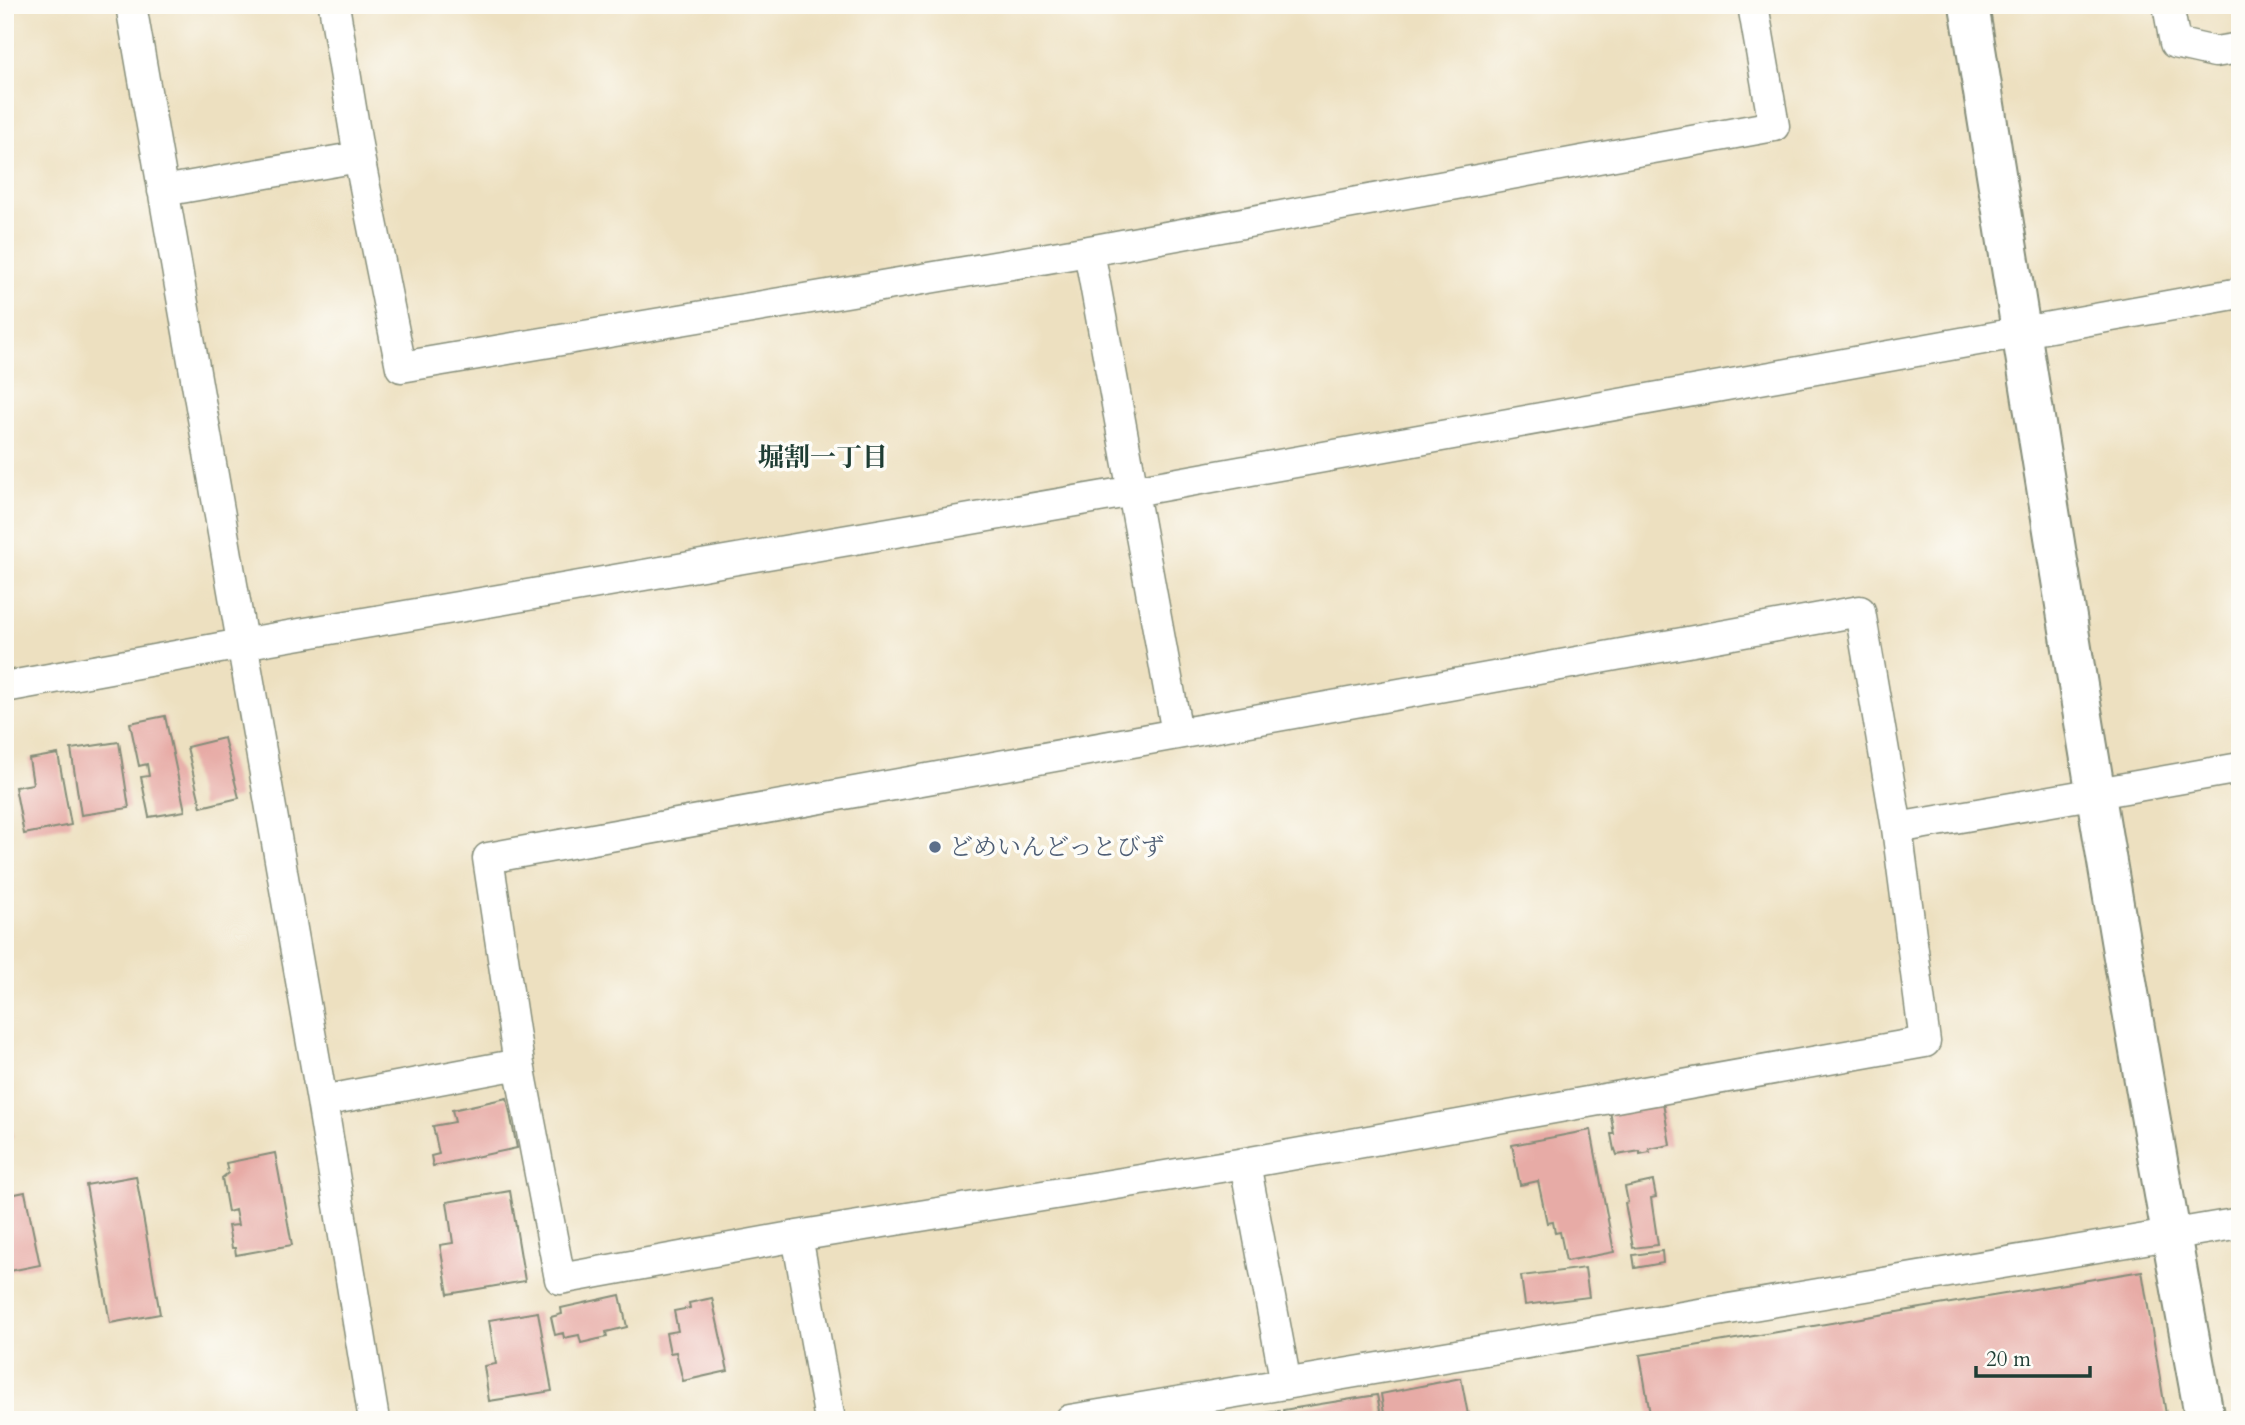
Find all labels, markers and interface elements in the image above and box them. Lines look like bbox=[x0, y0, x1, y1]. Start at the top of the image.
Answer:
district label: 堀割一丁目 bbox=[758, 440, 888, 475]
place label: どめいんどっとびず bbox=[949, 831, 1165, 864]
marker: どめいんどっとびず bbox=[927, 839, 943, 855]
scale bar bbox=[1976, 1334, 2089, 1378]
text: 20 m bbox=[1986, 1345, 2031, 1374]

